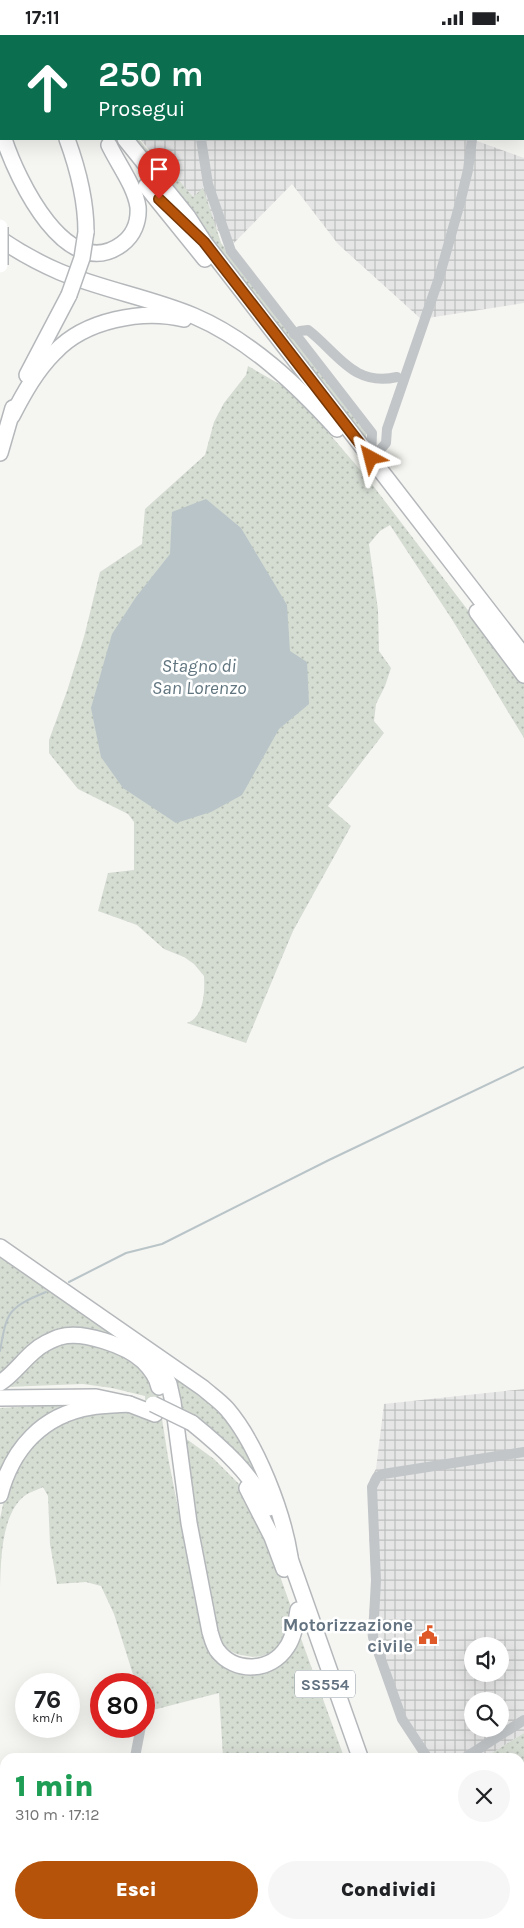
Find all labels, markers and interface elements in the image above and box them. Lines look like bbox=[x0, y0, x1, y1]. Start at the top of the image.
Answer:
text: 17:11 bbox=[25, 7, 60, 29]
text: 250 m bbox=[98, 54, 204, 95]
icon: ahead bbox=[15, 55, 80, 120]
text: Prosegui bbox=[98, 96, 185, 122]
pin bbox=[138, 148, 180, 199]
icon: arrive bbox=[145, 155, 173, 183]
position arrow bbox=[344, 431, 396, 483]
water label: Stagno di San Lorenzo bbox=[152, 655, 247, 699]
place label: Motorizzazione civile bbox=[283, 1614, 413, 1657]
public building icon: Motorizzazione civile bbox=[417, 1624, 439, 1646]
map controls bbox=[464, 1637, 509, 1737]
button: sound bbox=[464, 1637, 509, 1682]
road number: SS554 bbox=[295, 1671, 355, 1697]
speed limit sign: 80 bbox=[90, 1673, 155, 1738]
text: 76 bbox=[34, 1685, 61, 1714]
button: search bbox=[464, 1692, 509, 1737]
text: km/h bbox=[32, 1711, 63, 1725]
text: 1 min bbox=[15, 1768, 94, 1804]
button: close bbox=[458, 1770, 510, 1822]
text: 310 m · 17:12 bbox=[15, 1805, 100, 1824]
button: Esci bbox=[15, 1861, 258, 1919]
button: Condividi bbox=[268, 1861, 510, 1919]

